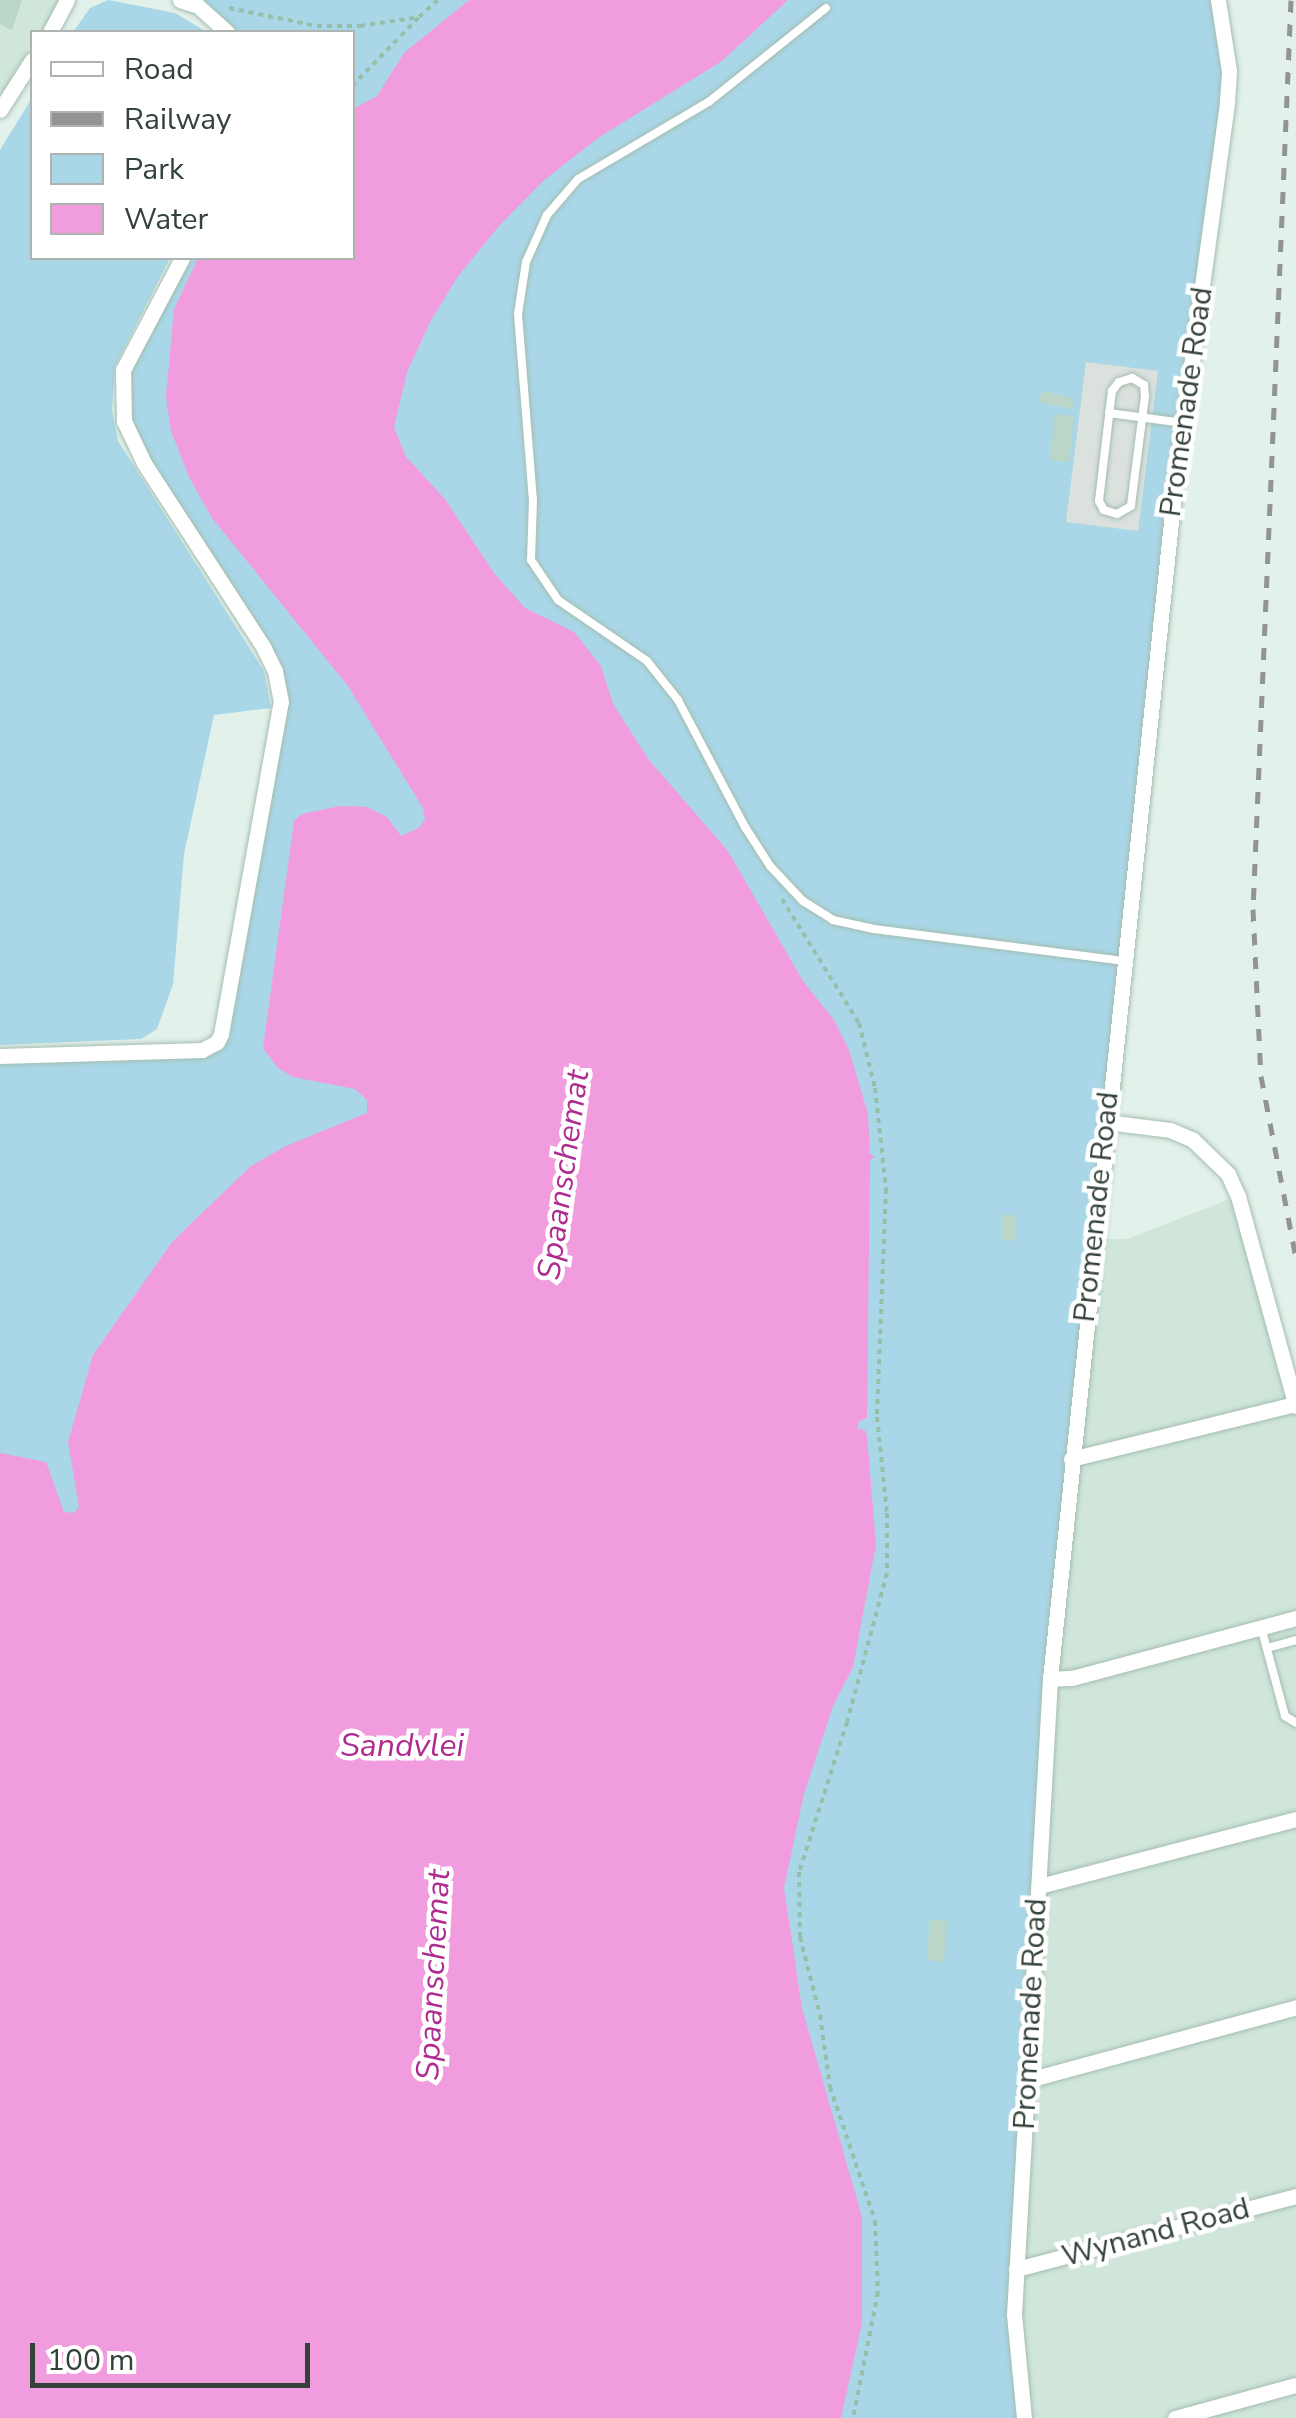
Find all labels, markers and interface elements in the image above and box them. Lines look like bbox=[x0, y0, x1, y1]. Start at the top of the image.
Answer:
legend bbox=[30, 30, 355, 260]
text: Road bbox=[124, 49, 194, 90]
text: Railway bbox=[124, 99, 232, 140]
text: Park bbox=[124, 149, 184, 190]
text: Water bbox=[124, 199, 208, 240]
street label: Promenade Road bbox=[1153, 285, 1221, 519]
water label: Spaanschemat bbox=[530, 1068, 598, 1282]
street label: Promenade Road bbox=[1067, 1090, 1127, 1324]
water label: Sandvlei bbox=[340, 1727, 464, 1765]
water label: Spaanschemat bbox=[409, 1868, 459, 2082]
street label: Promenade Road bbox=[1007, 1897, 1055, 2131]
street label: Wynand Road bbox=[1058, 2191, 1254, 2275]
scale bar bbox=[35, 2323, 315, 2385]
text: 100 m bbox=[47, 2340, 134, 2381]

